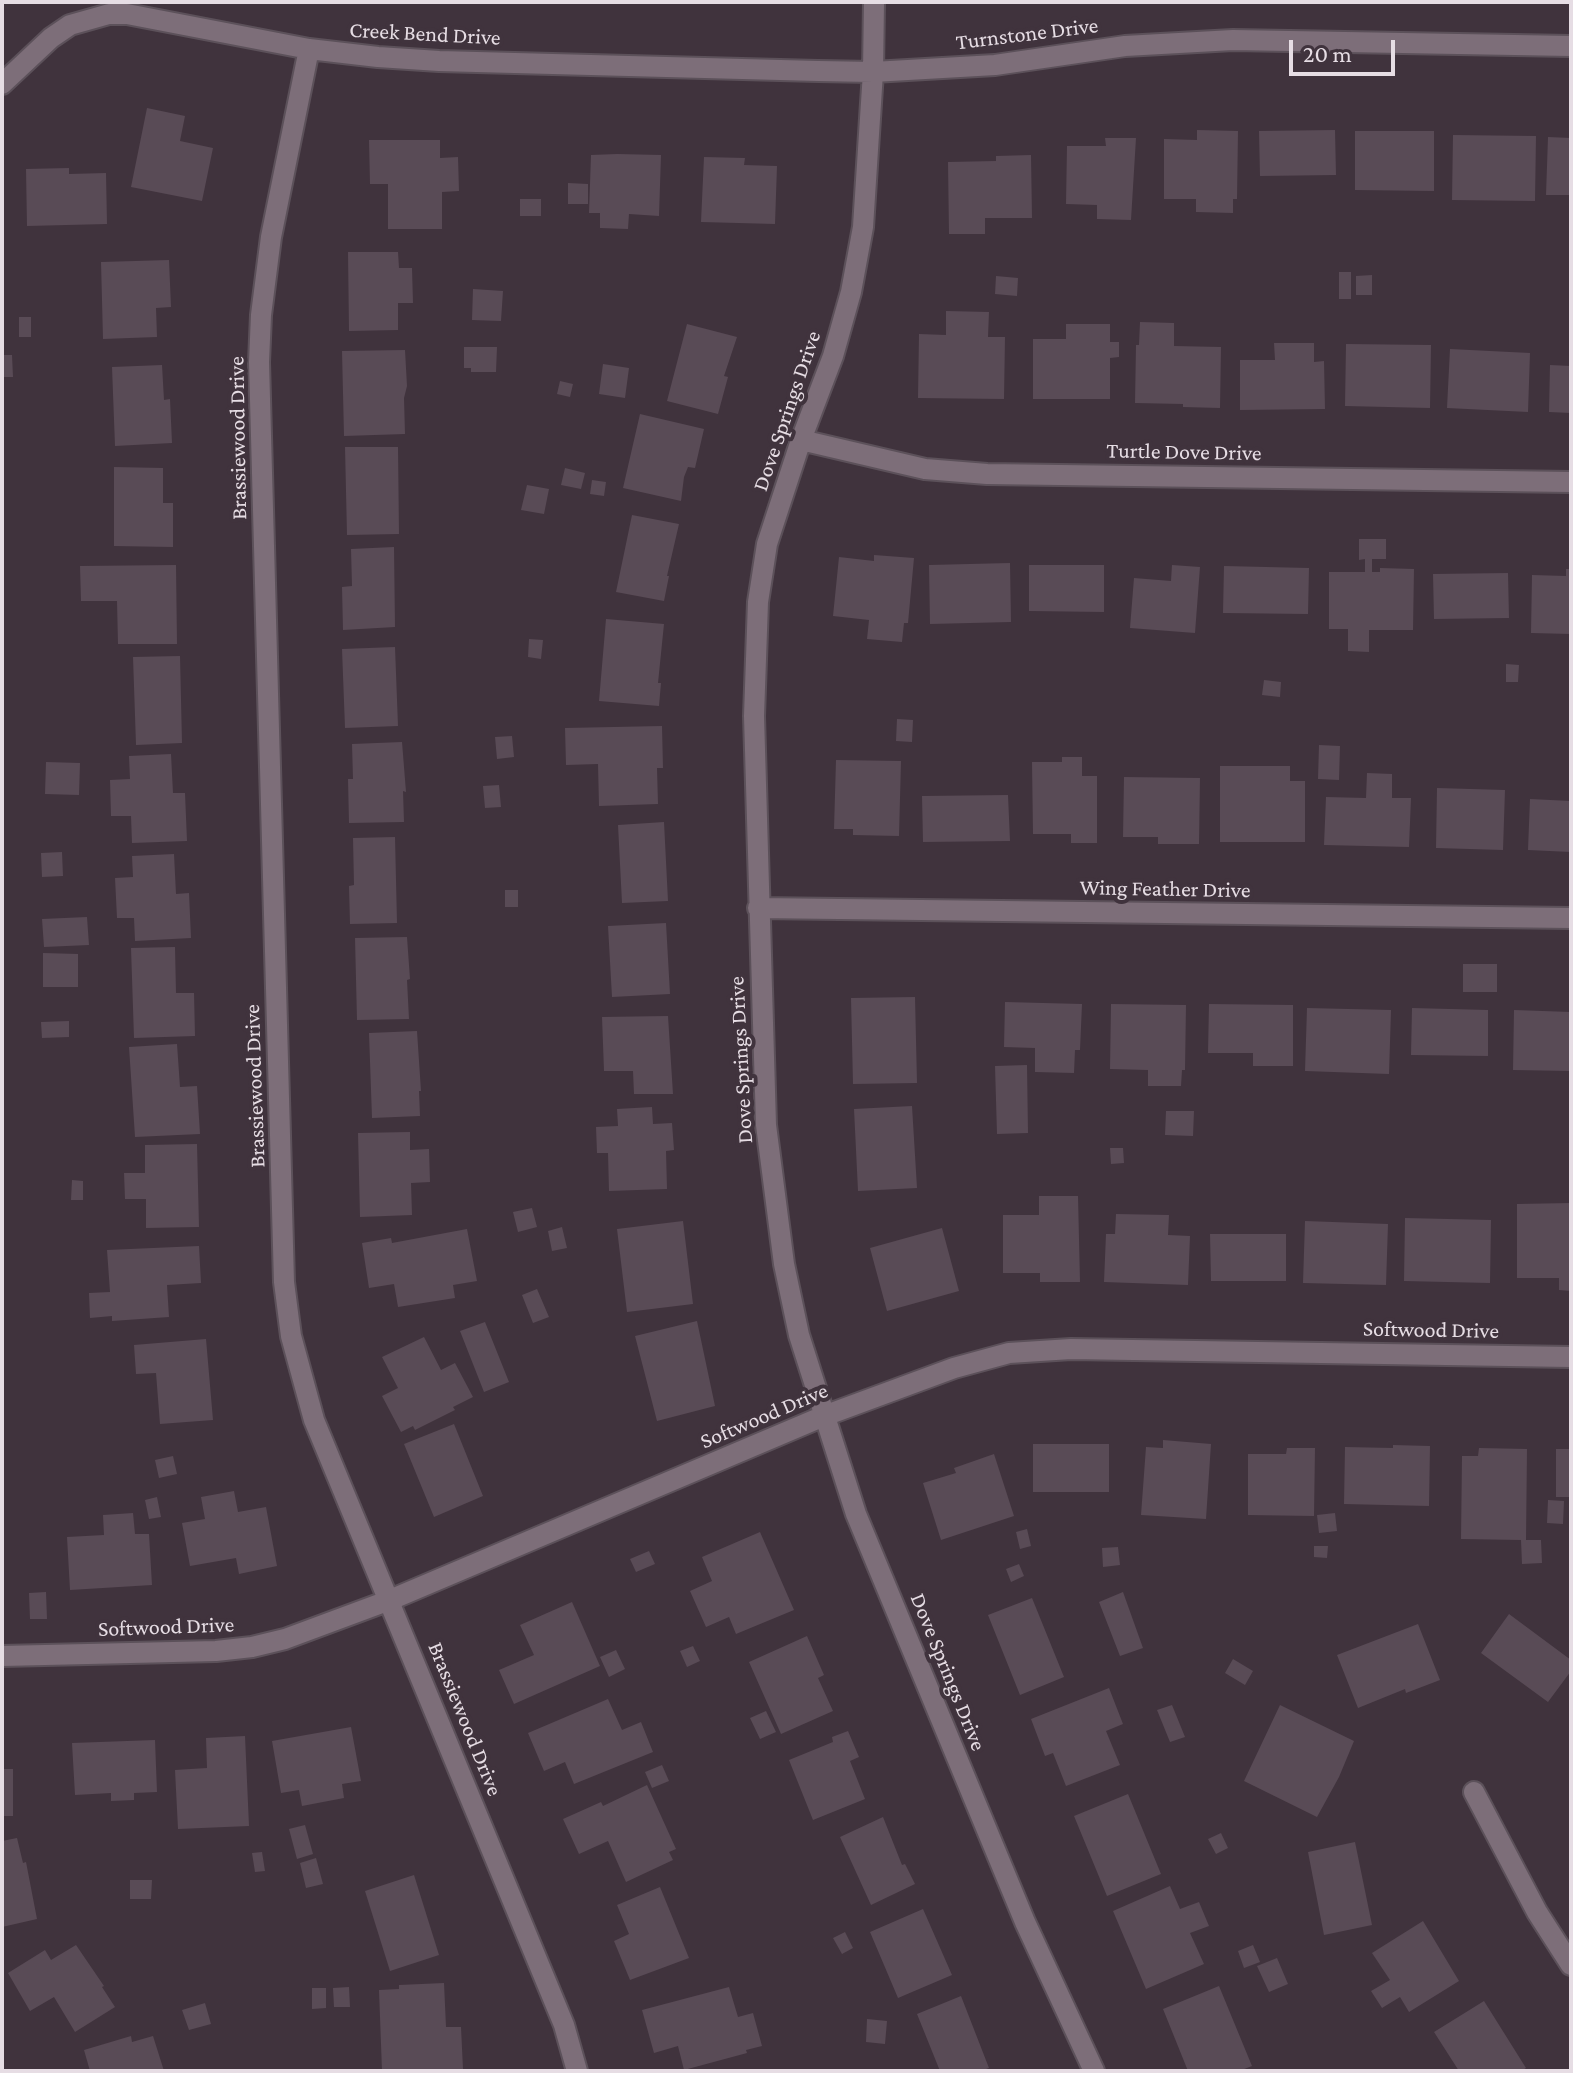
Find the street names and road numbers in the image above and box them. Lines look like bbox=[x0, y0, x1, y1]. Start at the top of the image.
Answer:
street label: Turnstone Drive bbox=[954, 12, 1100, 56]
street label: Creek Bend Drive bbox=[349, 17, 501, 51]
street label: Dove Springs Drive bbox=[747, 327, 827, 495]
street label: Brassiewood Drive bbox=[223, 356, 253, 520]
street label: Turtle Dove Drive bbox=[1106, 437, 1262, 467]
street label: Wing Feather Drive bbox=[1079, 874, 1251, 904]
street label: Dove Springs Drive bbox=[723, 976, 759, 1144]
street label: Brassiewood Drive bbox=[239, 1004, 271, 1168]
street label: Softwood Drive bbox=[1363, 1316, 1499, 1344]
street label: Softwood Drive bbox=[696, 1377, 832, 1455]
street label: Dove Springs Drive bbox=[904, 1589, 992, 1755]
street label: Softwood Drive bbox=[97, 1611, 235, 1643]
street label: Brassiewood Drive bbox=[422, 1638, 508, 1800]

